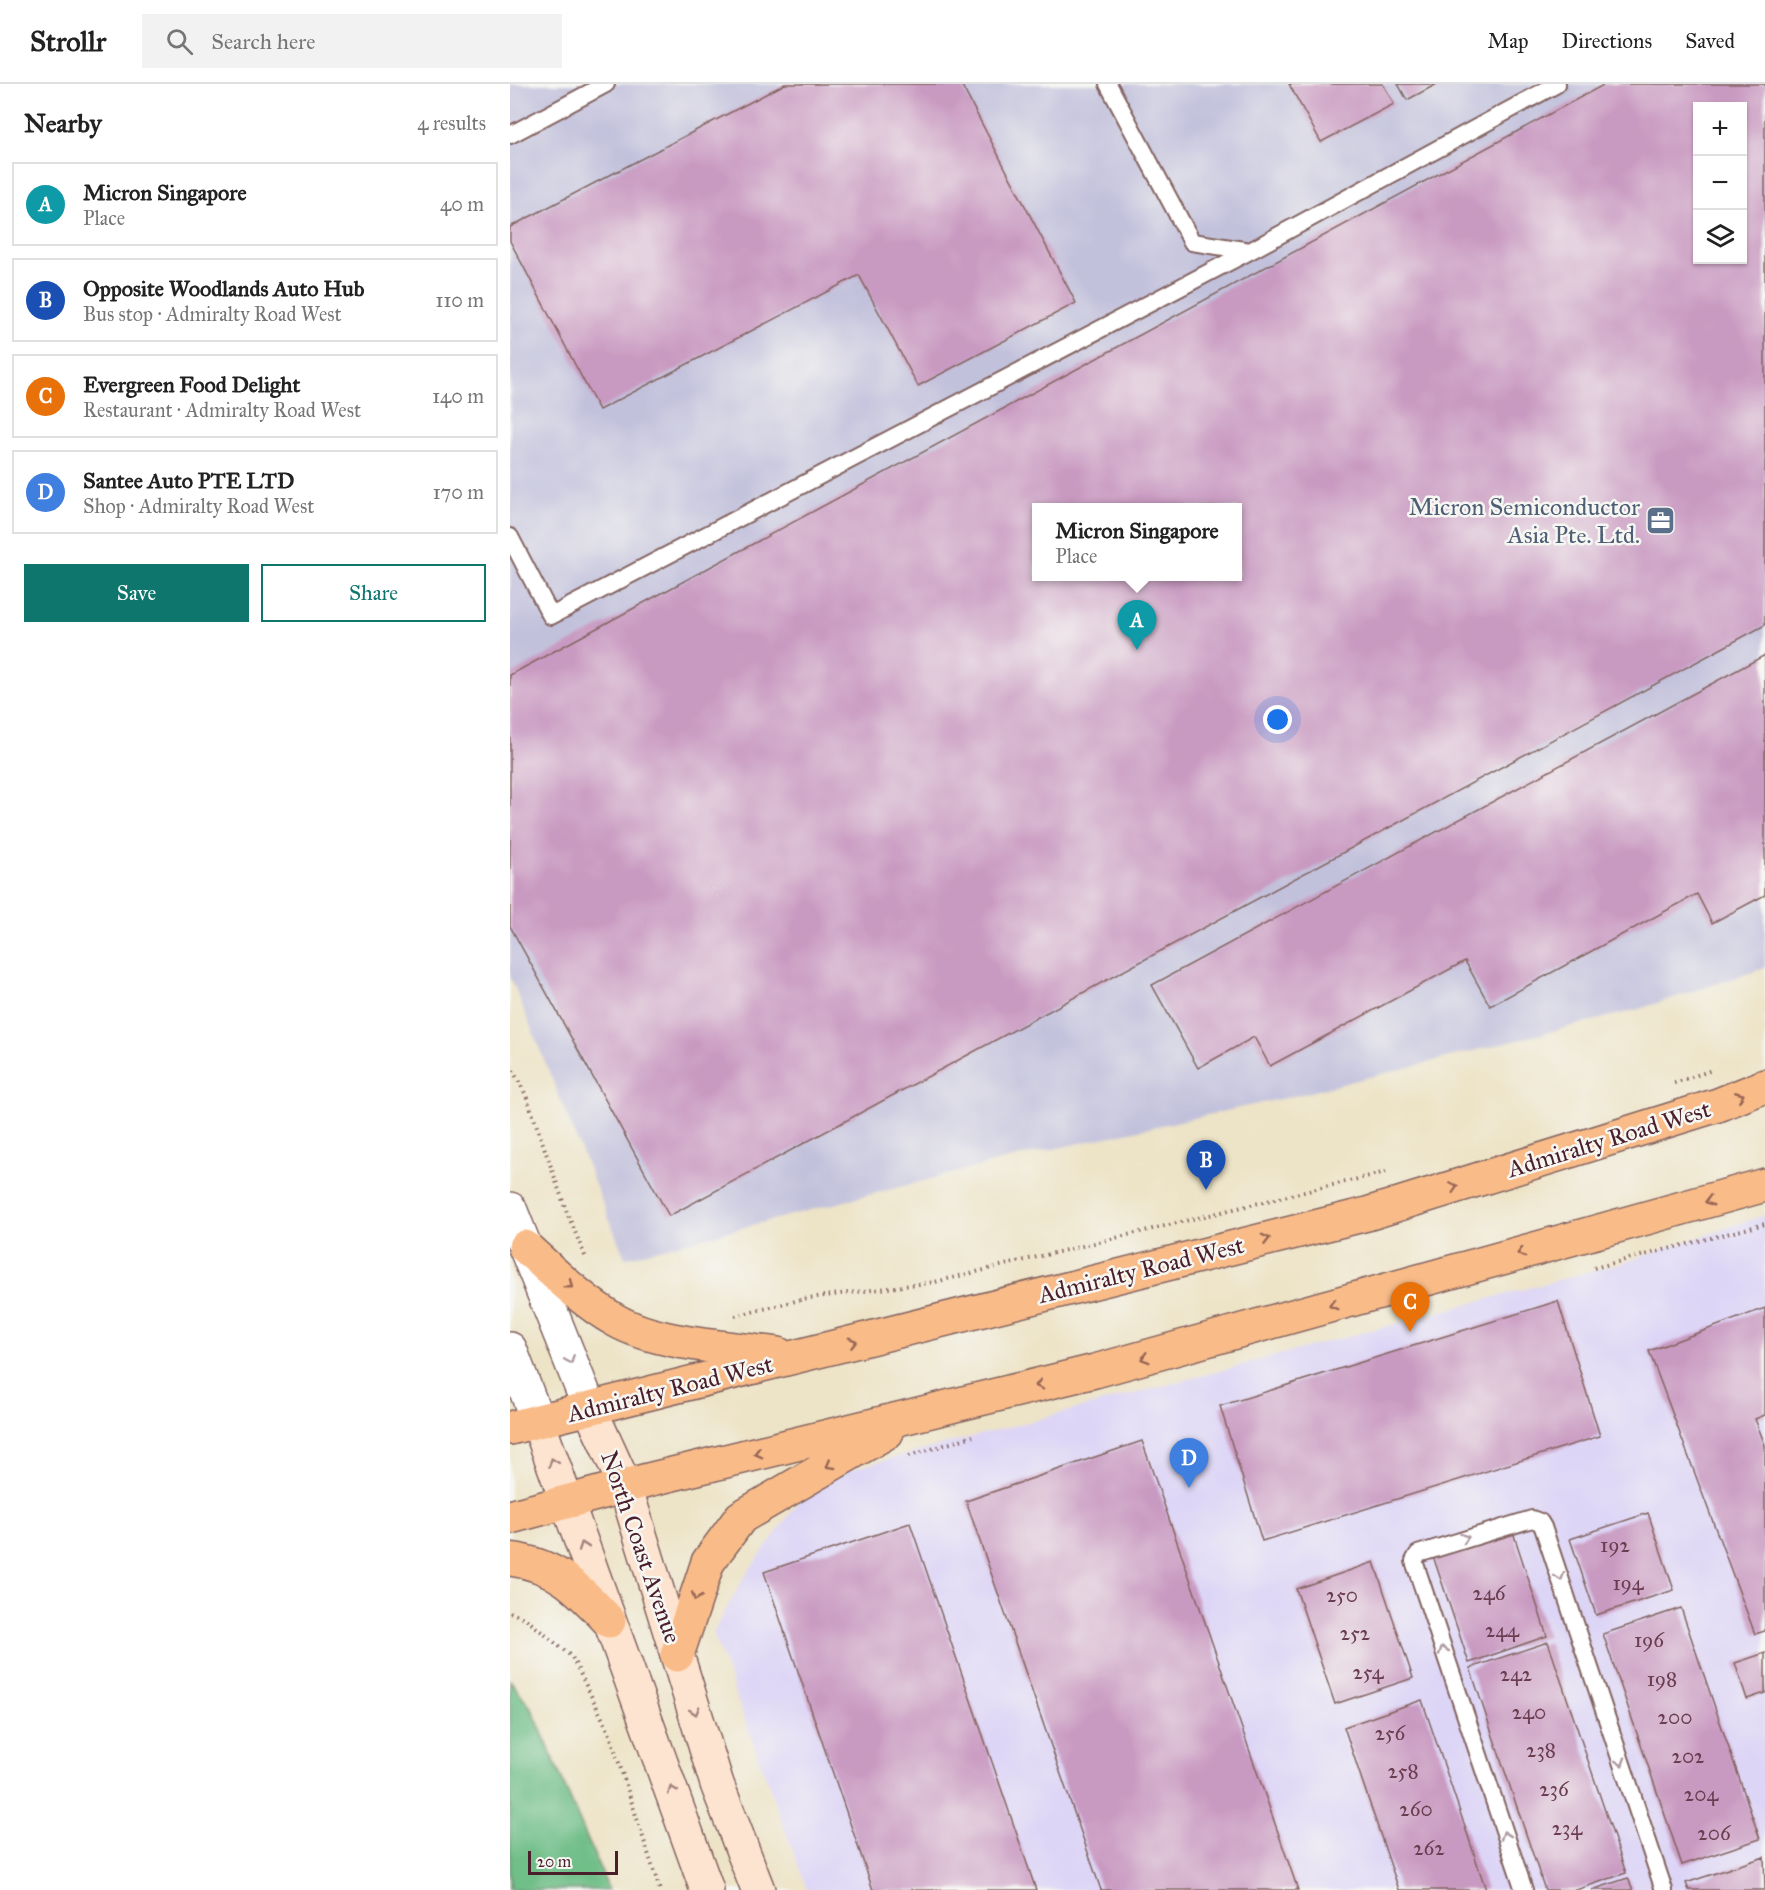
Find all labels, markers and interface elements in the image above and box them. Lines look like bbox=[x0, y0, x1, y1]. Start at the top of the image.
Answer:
search box bbox=[142, 14, 562, 68]
text: Strollr bbox=[30, 24, 106, 59]
icon: search bbox=[163, 25, 196, 58]
text: Search here bbox=[211, 28, 315, 55]
text: Map bbox=[1488, 28, 1529, 54]
text: Directions bbox=[1562, 28, 1652, 54]
text: Saved bbox=[1685, 28, 1735, 54]
map controls bbox=[1693, 102, 1747, 264]
button: + bbox=[1693, 102, 1747, 156]
text: Nearby bbox=[24, 107, 102, 139]
text: 4 results bbox=[417, 111, 486, 135]
button: − bbox=[1693, 156, 1747, 210]
text: Micron Singapore bbox=[83, 179, 247, 206]
text: A bbox=[39, 192, 52, 216]
text: 40 m bbox=[440, 192, 484, 216]
text: Place bbox=[83, 206, 125, 230]
button: layers bbox=[1693, 210, 1747, 264]
text: Opposite Woodlands Auto Hub bbox=[83, 275, 364, 302]
text: B bbox=[39, 288, 52, 312]
text: 110 m bbox=[436, 288, 484, 312]
text: Bus stop · Admiralty Road West bbox=[83, 302, 342, 326]
text: Evergreen Food Delight bbox=[83, 371, 300, 398]
text: C bbox=[39, 384, 52, 408]
text: 140 m bbox=[432, 384, 484, 408]
text: Restaurant · Admiralty Road West bbox=[83, 398, 361, 422]
text: Santee Auto PTE LTD bbox=[83, 467, 294, 494]
text: D bbox=[38, 480, 53, 504]
text: 170 m bbox=[433, 480, 484, 504]
place label: Micron Semiconductor Asia Pte. Ltd. bbox=[1409, 492, 1640, 550]
text: Shop · Admiralty Road West bbox=[83, 494, 314, 518]
popup bbox=[1032, 503, 1242, 581]
office icon: Micron Semiconductor Asia Pte. Ltd. bbox=[1645, 505, 1677, 537]
text: Micron Singapore bbox=[1055, 517, 1219, 544]
text: Place bbox=[1055, 544, 1097, 568]
button: Save bbox=[24, 564, 249, 622]
button: Share bbox=[261, 564, 486, 622]
pin: A bbox=[1118, 600, 1156, 650]
your location bbox=[1263, 705, 1292, 734]
one-way arrow bbox=[1733, 1091, 1744, 1103]
street label: Admiralty Road West bbox=[1503, 1094, 1715, 1184]
pin: B bbox=[1186, 1140, 1226, 1190]
one-way arrow bbox=[1448, 1182, 1459, 1194]
one-way arrow bbox=[1704, 1194, 1715, 1206]
street label: Admiralty Road West bbox=[1034, 1230, 1247, 1310]
one-way arrow bbox=[1261, 1234, 1271, 1247]
one-way arrow bbox=[1516, 1246, 1527, 1258]
one-way arrow bbox=[562, 1278, 573, 1289]
pin: C bbox=[1390, 1282, 1430, 1332]
one-way arrow bbox=[1328, 1298, 1338, 1311]
one-way arrow bbox=[847, 1337, 857, 1350]
street label: Admiralty Road West bbox=[563, 1349, 776, 1429]
one-way arrow bbox=[1140, 1350, 1150, 1363]
one-way arrow bbox=[563, 1353, 575, 1364]
one-way arrow bbox=[1034, 1378, 1044, 1391]
pin: D bbox=[1170, 1438, 1208, 1488]
one-way arrow bbox=[753, 1446, 763, 1459]
street label: North Coast Avenue bbox=[594, 1447, 688, 1647]
one-way arrow bbox=[548, 1457, 560, 1468]
one-way arrow bbox=[826, 1458, 836, 1470]
house number: 192 bbox=[1600, 1532, 1631, 1558]
one-way arrow bbox=[1459, 1533, 1470, 1546]
one-way arrow bbox=[578, 1541, 591, 1552]
house number: 194 bbox=[1612, 1570, 1645, 1596]
one-way arrow bbox=[1552, 1571, 1565, 1582]
house number: 246 bbox=[1473, 1580, 1507, 1606]
house number: 250 bbox=[1326, 1582, 1358, 1608]
one-way arrow bbox=[691, 1591, 704, 1602]
house number: 244 bbox=[1485, 1617, 1520, 1643]
house number: 252 bbox=[1340, 1620, 1371, 1646]
house number: 196 bbox=[1634, 1627, 1665, 1653]
one-way arrow bbox=[1438, 1645, 1451, 1656]
house number: 254 bbox=[1352, 1659, 1385, 1685]
house number: 242 bbox=[1500, 1661, 1533, 1687]
house number: 198 bbox=[1647, 1666, 1677, 1692]
house number: 240 bbox=[1512, 1699, 1546, 1725]
house number: 200 bbox=[1658, 1704, 1692, 1730]
one-way arrow bbox=[687, 1705, 700, 1716]
house number: 256 bbox=[1375, 1720, 1407, 1746]
house number: 238 bbox=[1526, 1737, 1556, 1763]
house number: 202 bbox=[1672, 1743, 1705, 1769]
one-way arrow bbox=[1614, 1756, 1627, 1767]
house number: 258 bbox=[1387, 1758, 1419, 1784]
house number: 236 bbox=[1539, 1776, 1570, 1802]
house number: 204 bbox=[1684, 1781, 1719, 1807]
one-way arrow bbox=[666, 1785, 679, 1796]
house number: 260 bbox=[1399, 1796, 1433, 1822]
house number: 234 bbox=[1552, 1815, 1584, 1841]
house number: 206 bbox=[1697, 1820, 1732, 1846]
one-way arrow bbox=[1500, 1830, 1512, 1840]
house number: 262 bbox=[1413, 1835, 1445, 1861]
scale bar bbox=[528, 1848, 618, 1876]
text: 20 m bbox=[537, 1852, 571, 1871]

